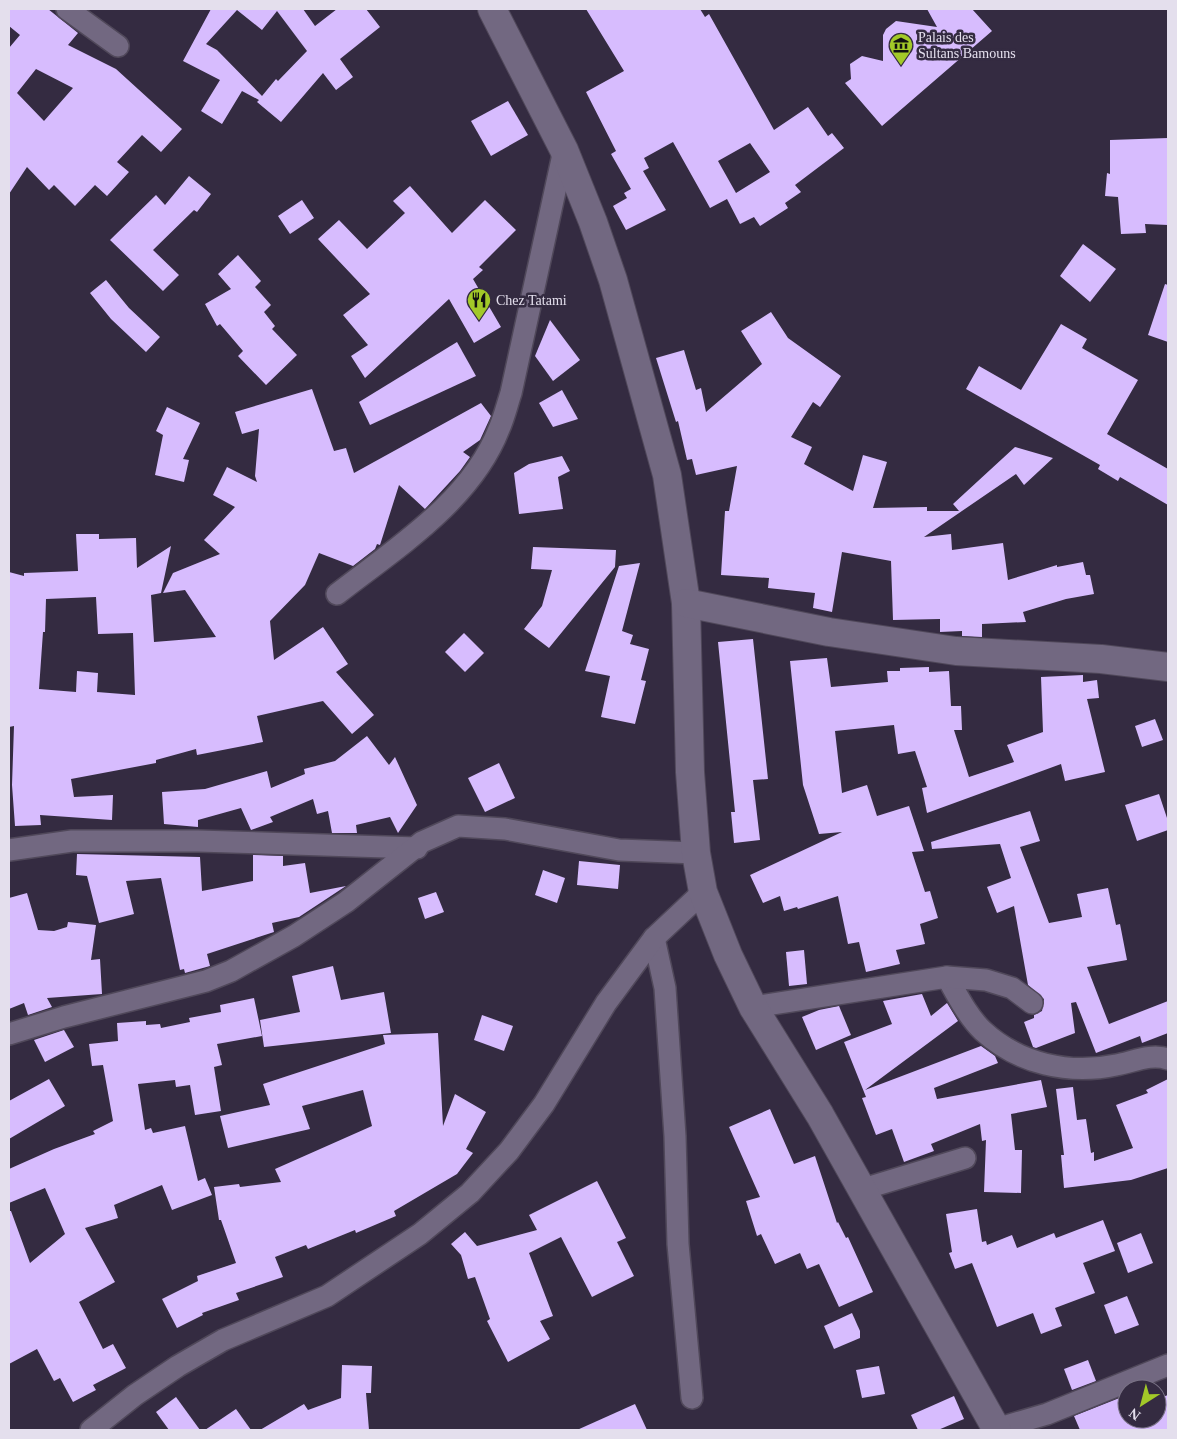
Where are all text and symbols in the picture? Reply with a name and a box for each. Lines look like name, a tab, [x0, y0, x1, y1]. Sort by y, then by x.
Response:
place label: Palais des Sultans Bamouns	[918, 30, 1016, 61]
museum icon: Palais des Sultans Bamouns	[888, 32, 914, 66]
restaurant icon: Chez Tatami	[466, 287, 492, 321]
place label: Chez Tatami	[496, 293, 567, 308]
north arrow	[1117, 1379, 1167, 1429]
text: N	[1126, 1405, 1143, 1423]

